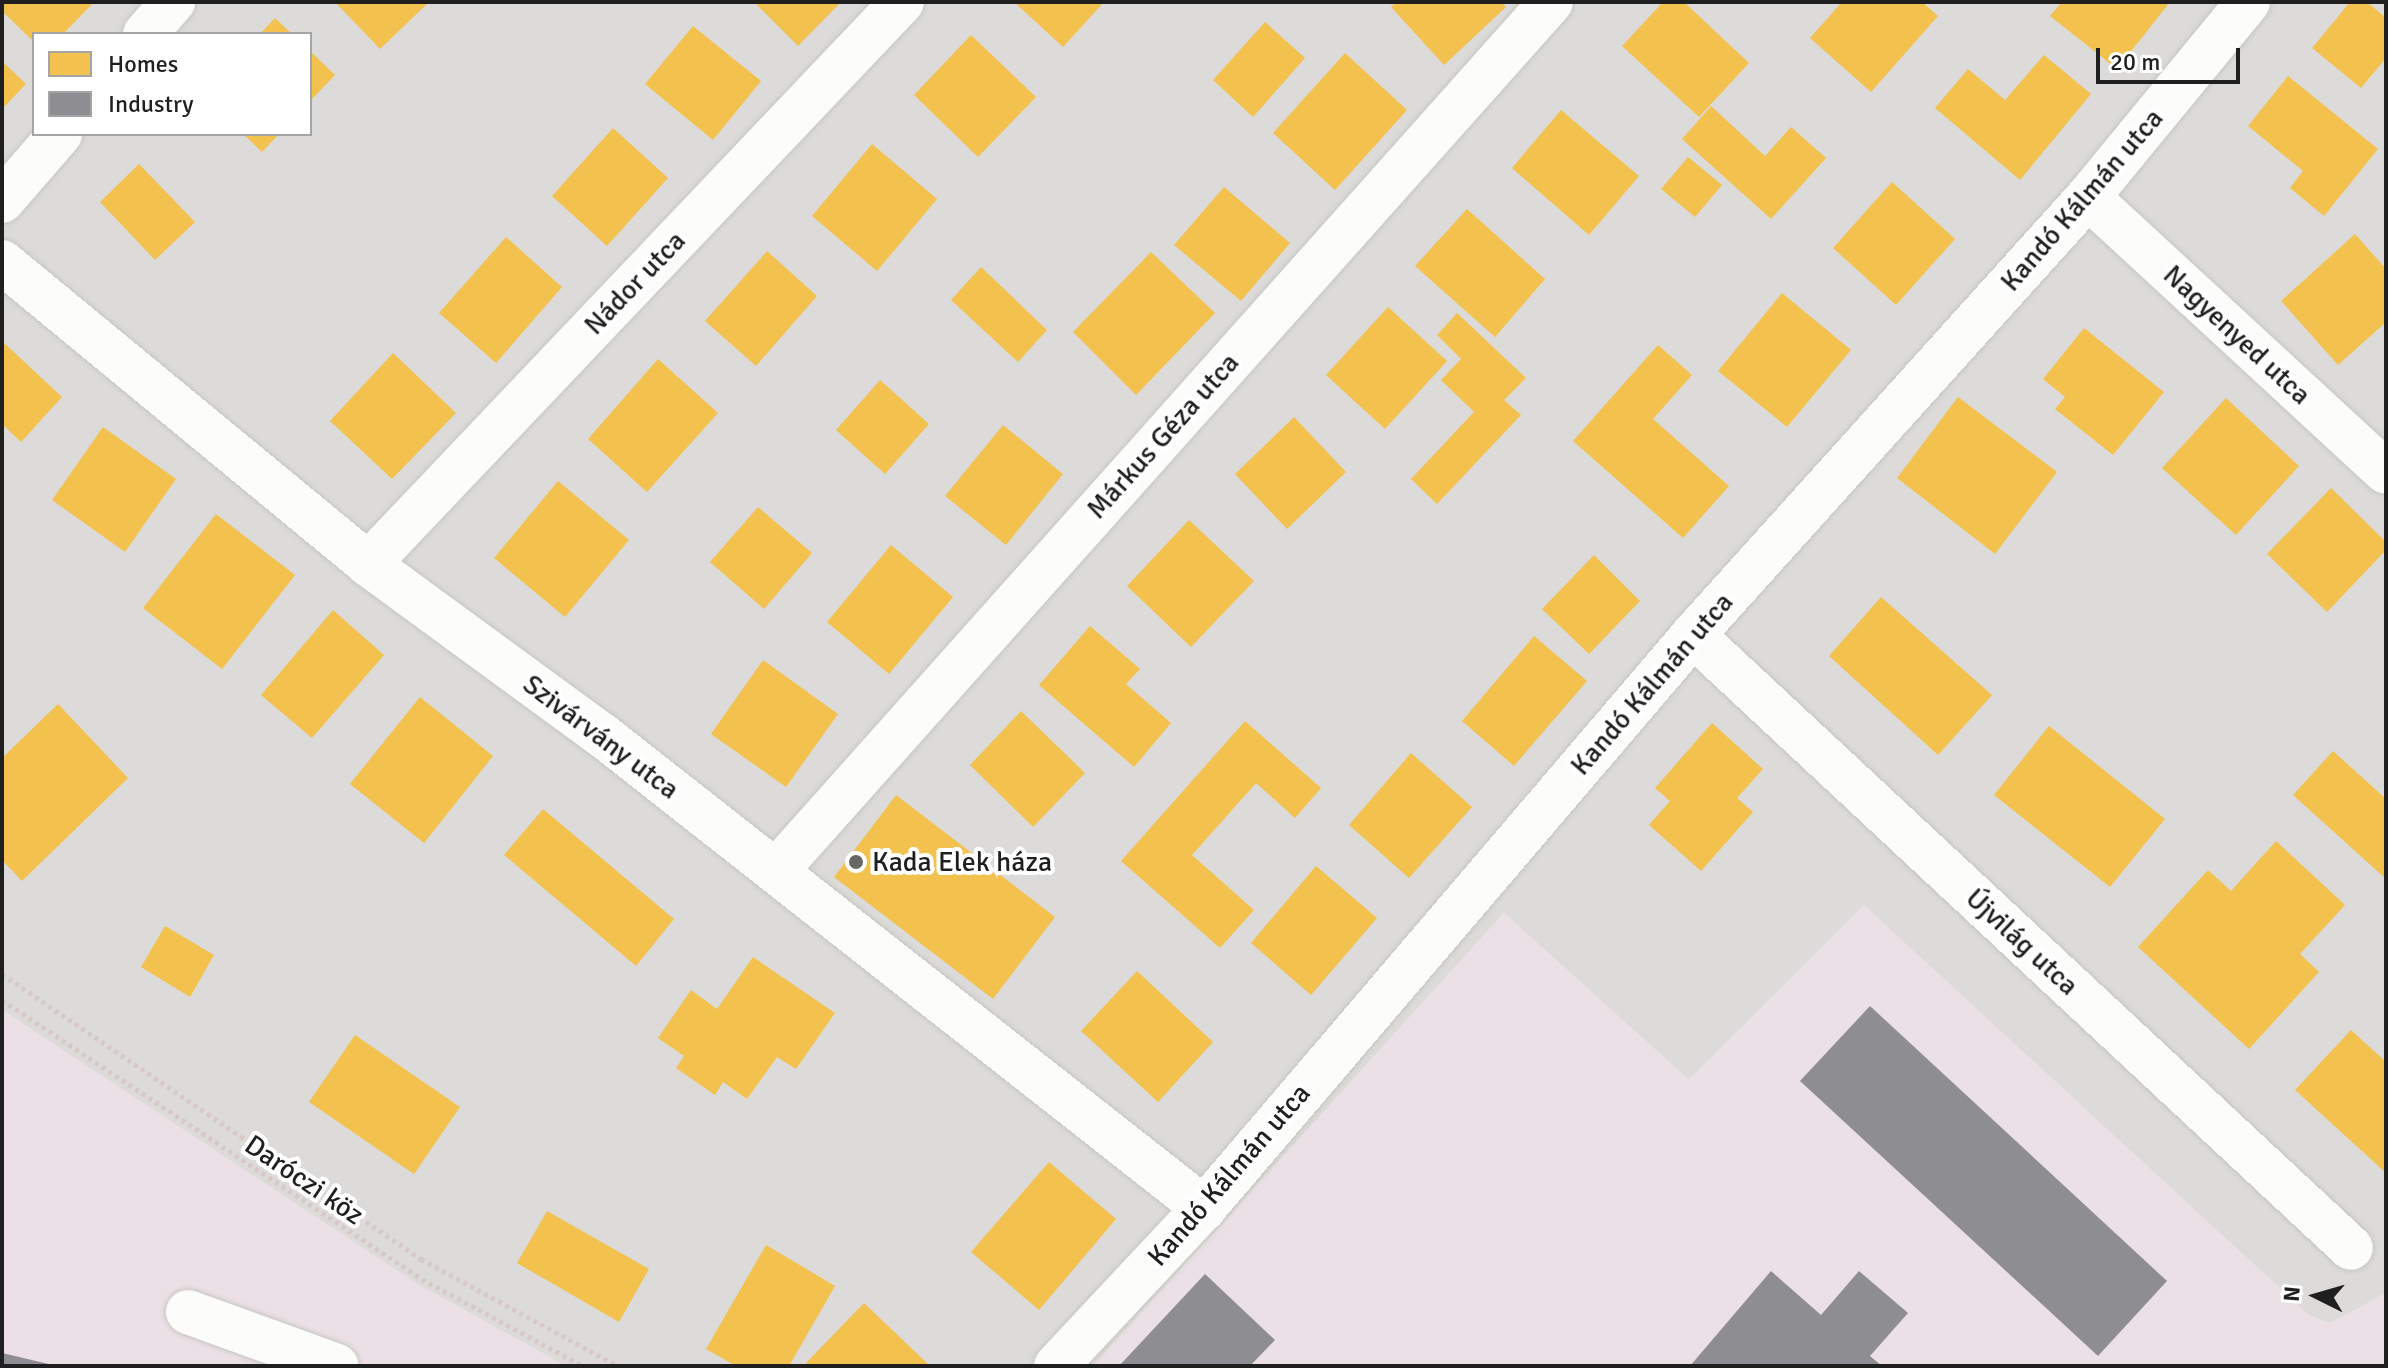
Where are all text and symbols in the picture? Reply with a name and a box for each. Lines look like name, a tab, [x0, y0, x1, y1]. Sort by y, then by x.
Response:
legend	[32, 32, 312, 136]
scale bar	[2100, 32, 2244, 82]
text: 20 m	[2110, 47, 2160, 77]
text: Homes	[108, 49, 178, 79]
text: Industry	[108, 89, 194, 119]
street label: Kandó Kálmán utca	[1994, 102, 2170, 298]
street label: Nádor utca	[577, 224, 693, 342]
street label: Nagyenyed utca	[2156, 258, 2318, 412]
street label: Márkus Géza utca	[1080, 346, 1246, 526]
street label: Kandó Kálmán utca	[1564, 586, 1740, 782]
street label: Szivárvány utca	[516, 667, 686, 807]
place label: Kada Elek háza	[872, 845, 1052, 879]
marker: Kada Elek háza	[847, 853, 865, 871]
street label: Újvilág utca	[1959, 881, 2085, 1003]
street label: Kandó Kálmán utca	[1141, 1077, 1317, 1273]
street label: Daróczi köz	[238, 1128, 370, 1232]
north arrow	[2276, 1256, 2356, 1336]
text: N	[2277, 1285, 2306, 1303]

